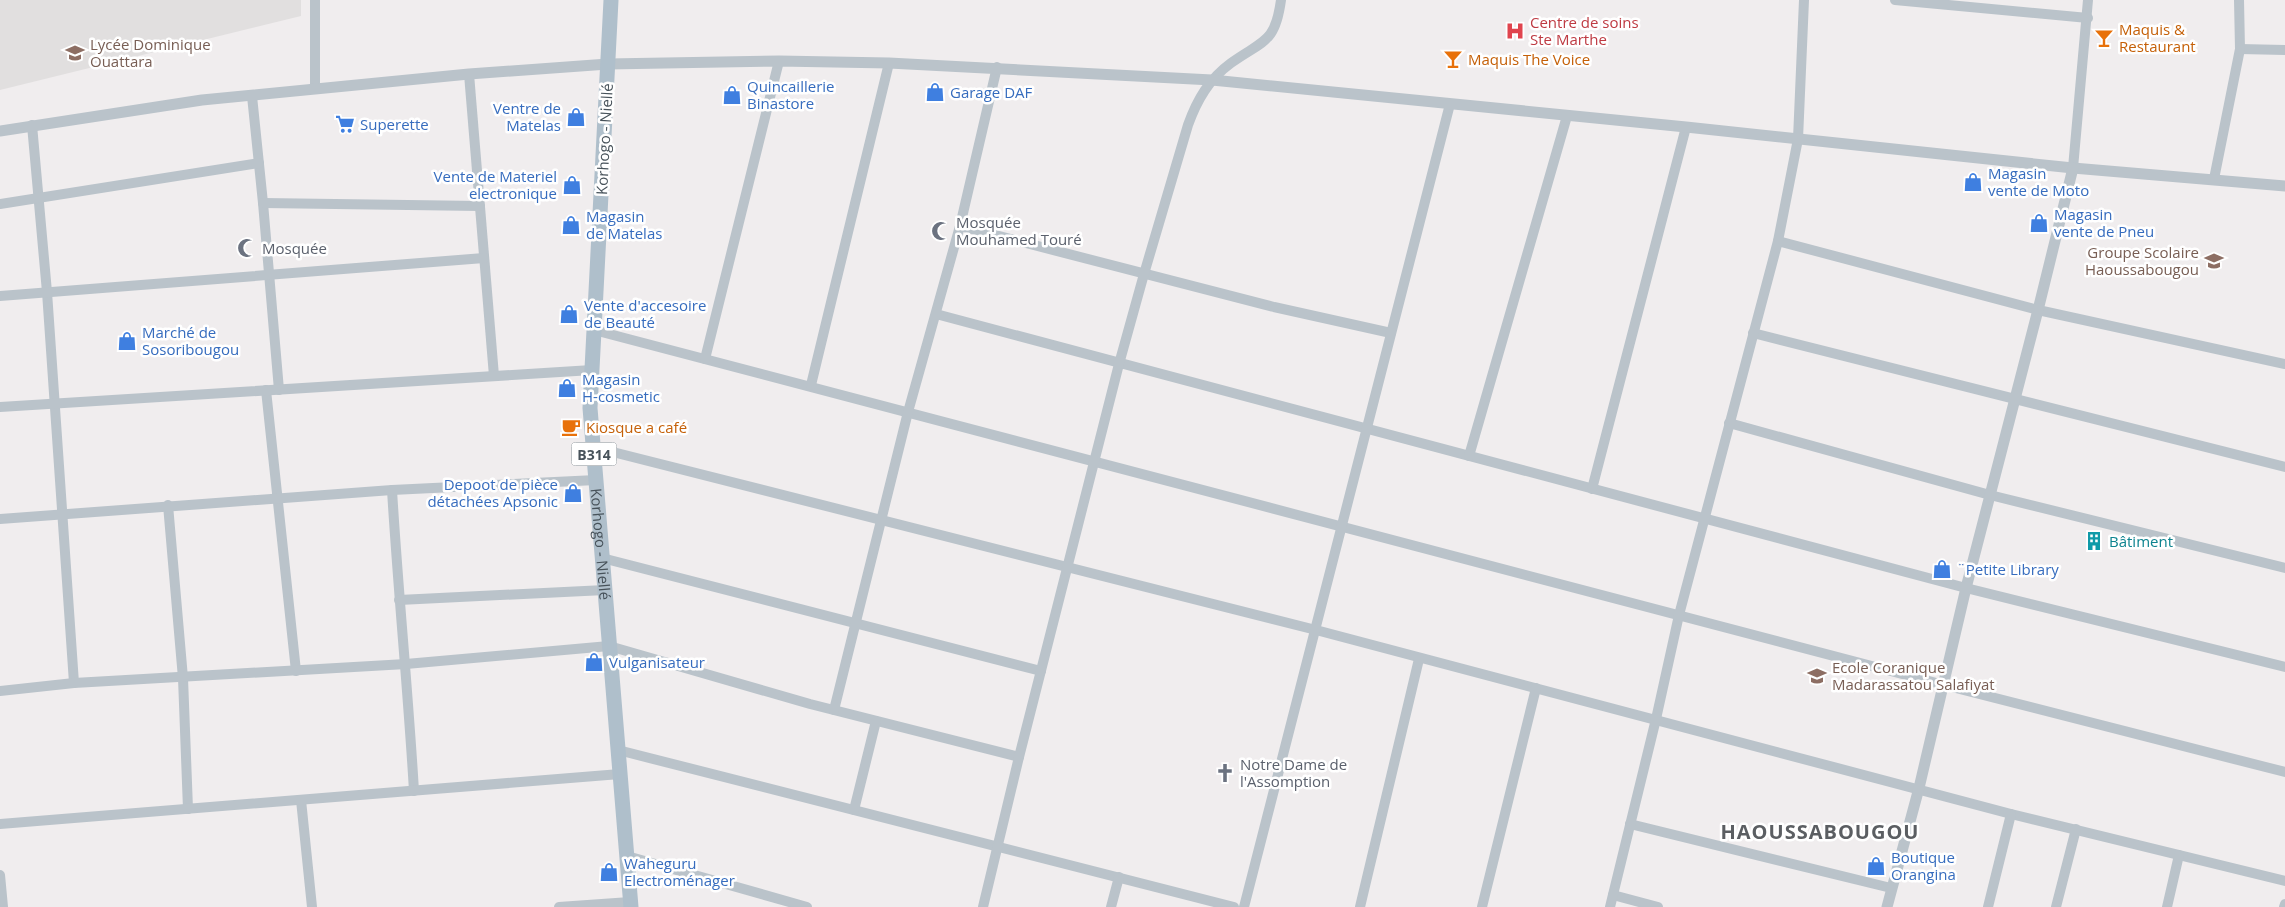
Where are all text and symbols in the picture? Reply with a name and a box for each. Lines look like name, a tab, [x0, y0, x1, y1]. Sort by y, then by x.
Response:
place label: Centre de soins Ste Marthe	[1530, 12, 1639, 49]
place label: Maquis & Restaurant	[2119, 19, 2196, 56]
hospital icon: Centre de soins Ste Marthe	[1504, 20, 1526, 42]
bar icon: Maquis & Restaurant	[2093, 27, 2115, 49]
place label: Lycée Dominique Ouattara	[90, 34, 211, 71]
school or university icon: Lycée Dominique Ouattara	[64, 42, 86, 64]
bar icon: Maquis The Voice	[1442, 48, 1464, 70]
place label: Maquis The Voice	[1468, 49, 1590, 69]
place label: Quincaillerie Binastore	[747, 76, 835, 113]
shop icon: Garage DAF	[924, 81, 946, 103]
place label: Garage DAF	[950, 82, 1033, 102]
street label: Korhogo - Niellé	[591, 83, 617, 195]
shop icon: Quincaillerie Binastore	[721, 84, 743, 106]
place label: Ventre de Matelas	[493, 98, 561, 135]
shop icon: Ventre de Matelas	[565, 106, 587, 128]
supermarket icon: Superette	[334, 113, 356, 135]
place label: Superette	[360, 114, 429, 134]
place label: Magasin vente de Moto	[1988, 163, 2089, 200]
place label: Vente de Materiel electronique	[434, 166, 557, 203]
shop icon: Magasin vente de Moto	[1962, 171, 1984, 193]
shop icon: Vente de Materiel electronique	[561, 174, 583, 196]
place label: Magasin vente de Pneu	[2054, 204, 2154, 241]
place label: Magasin de Matelas	[586, 206, 662, 243]
place label: Mosquée Mouhamed Touré	[956, 212, 1082, 249]
shop icon: Magasin vente de Pneu	[2028, 212, 2050, 234]
shop icon: Magasin de Matelas	[560, 214, 582, 236]
mosque icon: Mosquée Mouhamed Touré	[930, 220, 952, 242]
mosque icon: Mosquée	[236, 237, 258, 259]
place label: Mosquée	[262, 238, 327, 258]
place label: Groupe Scolaire Haoussabougou	[2085, 242, 2199, 279]
school or university icon: Groupe Scolaire Haoussabougou	[2203, 250, 2225, 272]
place label: Vente d'accesoire de Beauté	[584, 295, 706, 332]
shop icon: Vente d'accesoire de Beauté	[558, 303, 580, 325]
place label: Marché de Sosoribougou	[142, 322, 239, 359]
shop icon: Marché de Sosoribougou	[116, 330, 138, 352]
place label: Magasin H-cosmetic	[582, 369, 660, 406]
shop icon: Magasin H-cosmetic	[556, 377, 578, 399]
cafe icon: Kiosque a café	[560, 416, 582, 438]
place label: Kiosque a café	[586, 417, 687, 437]
road number: B314	[572, 442, 616, 466]
place label: Depoot de pièce détachées Apsonic	[427, 474, 558, 511]
shop icon: Depoot de pièce détachées Apsonic	[562, 482, 584, 504]
street label: Korhogo - Niellé	[587, 487, 616, 601]
building icon: Bâtiment	[2083, 530, 2105, 552]
place label: Bâtiment	[2109, 531, 2173, 551]
shop icon: ¨Petite Library	[1931, 558, 1953, 580]
place label: ¨Petite Library	[1957, 559, 2059, 579]
shop icon: Vulganisateur	[583, 651, 605, 673]
place label: Vulganisateur	[609, 652, 705, 672]
place label: Ecole Coranique Madarassatou Salafiyat	[1832, 657, 1995, 694]
school or university icon: Ecole Coranique Madarassatou Salafiyat	[1806, 665, 1828, 687]
place label: Notre Dame de l'Assomption	[1240, 754, 1347, 791]
church icon: Notre Dame de l'Assomption	[1214, 762, 1236, 784]
district label: HAOUSSABOUGOU	[1721, 818, 1919, 845]
place label: Boutique Orangina	[1891, 847, 1956, 884]
place label: Waheguru Electroménager	[624, 853, 735, 890]
shop icon: Boutique Orangina	[1865, 855, 1887, 877]
shop icon: Waheguru Electroménager	[598, 861, 620, 883]

